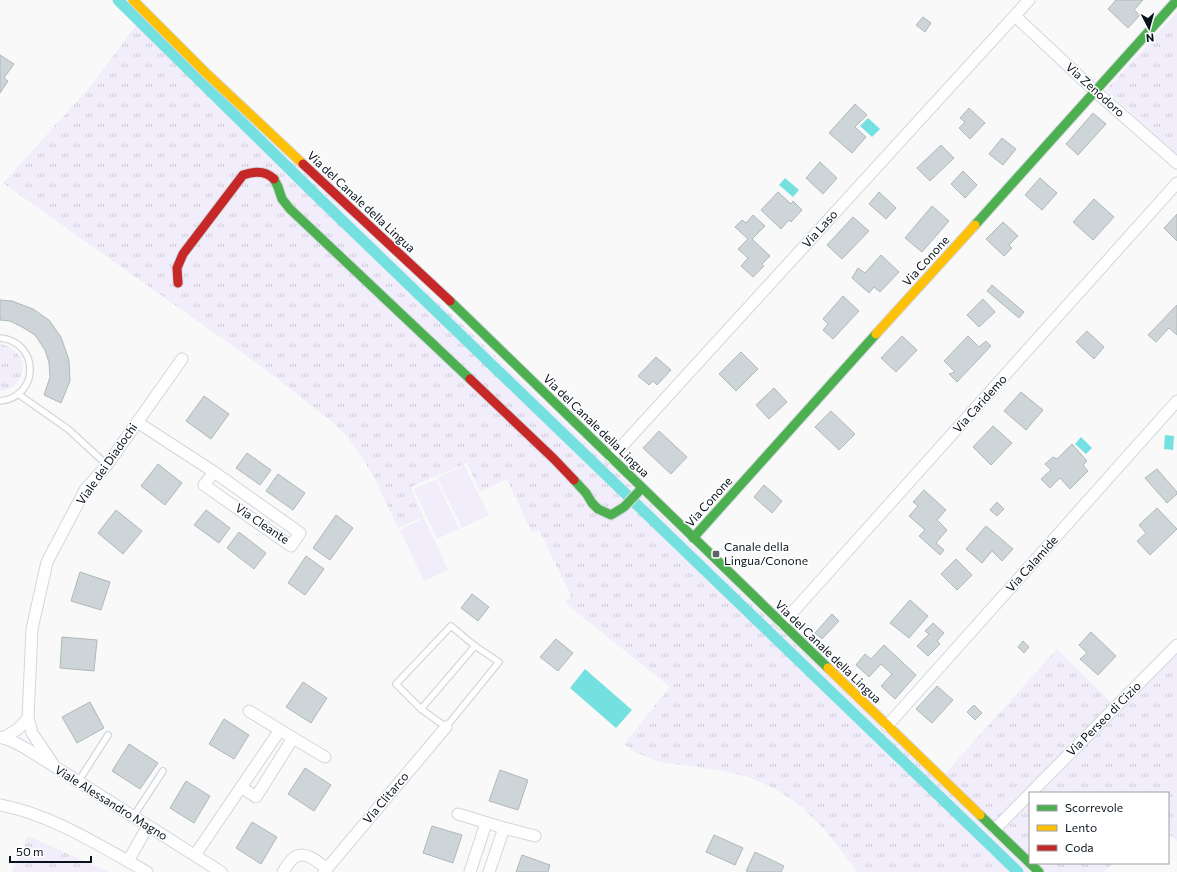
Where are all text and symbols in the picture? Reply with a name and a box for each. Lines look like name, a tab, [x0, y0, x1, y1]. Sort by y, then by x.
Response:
north arrow	[1129, 8, 1169, 48]
text: N	[1145, 32, 1155, 45]
street label: Via Zenodoro	[1063, 59, 1128, 119]
street label: Via del Canale della Lingua	[305, 148, 418, 255]
street label: Via Laso	[799, 207, 840, 250]
street label: Via Conone	[899, 232, 951, 288]
street label: Via del Canale della Lingua	[541, 371, 653, 480]
street label: Via Caridemo	[950, 371, 1009, 435]
street label: Viale dei Diadochi	[73, 420, 139, 507]
street label: Via Conone	[682, 473, 734, 529]
street label: Via Cleante	[233, 500, 292, 546]
street label: Via Calamide	[1002, 532, 1060, 594]
place label: Canale della Lingua/Conone	[724, 539, 808, 567]
marker: Canale della Lingua/Conone	[711, 549, 721, 559]
street label: Via del Canale della Lingua	[773, 597, 885, 706]
street label: Via Perseo di Cizio	[1063, 678, 1143, 758]
street label: Viale Alessandro Magno	[53, 762, 170, 843]
street label: Via Clitarco	[360, 769, 411, 826]
legend	[1029, 792, 1169, 864]
text: Scorrevole	[1065, 800, 1123, 814]
text: Lento	[1065, 820, 1097, 834]
scale bar	[10, 838, 91, 864]
text: Coda	[1065, 840, 1094, 854]
text: 50 m	[16, 844, 44, 858]

